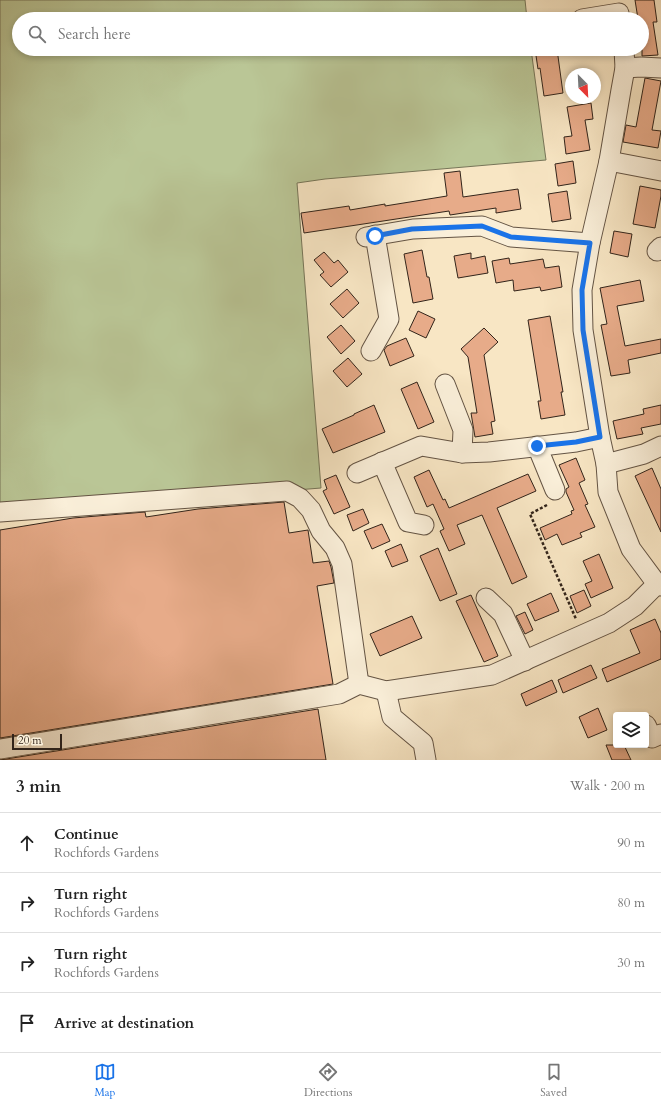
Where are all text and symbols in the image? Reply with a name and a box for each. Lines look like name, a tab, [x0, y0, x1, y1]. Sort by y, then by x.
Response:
search box	[12, 12, 649, 56]
icon: search	[26, 23, 48, 45]
text: Search here	[58, 24, 131, 44]
north arrow	[565, 68, 601, 104]
route start	[366, 227, 384, 245]
route end	[528, 437, 546, 455]
map controls	[613, 712, 649, 748]
button: layers	[613, 712, 649, 748]
scale bar	[12, 732, 62, 751]
text: 20 m	[18, 733, 42, 748]
text: 3 min	[16, 775, 61, 798]
text: Walk · 200 m	[570, 777, 645, 795]
text: Continue	[54, 824, 119, 844]
icon: ahead	[16, 832, 38, 854]
text: 90 m	[617, 834, 645, 852]
text: Rochfords Gardens	[54, 844, 159, 862]
text: Turn right	[54, 884, 127, 904]
icon: right	[16, 892, 38, 914]
text: 80 m	[617, 894, 645, 912]
text: Rochfords Gardens	[54, 904, 159, 922]
text: Turn right	[54, 944, 127, 964]
icon: right	[16, 952, 38, 974]
text: 30 m	[617, 954, 645, 972]
text: Rochfords Gardens	[54, 964, 159, 982]
icon: arrive	[16, 1012, 38, 1034]
text: Arrive at destination	[54, 1013, 194, 1033]
tab: Map	[94, 1061, 116, 1100]
tab: Directions	[304, 1061, 352, 1100]
tab: Saved	[540, 1061, 567, 1100]

